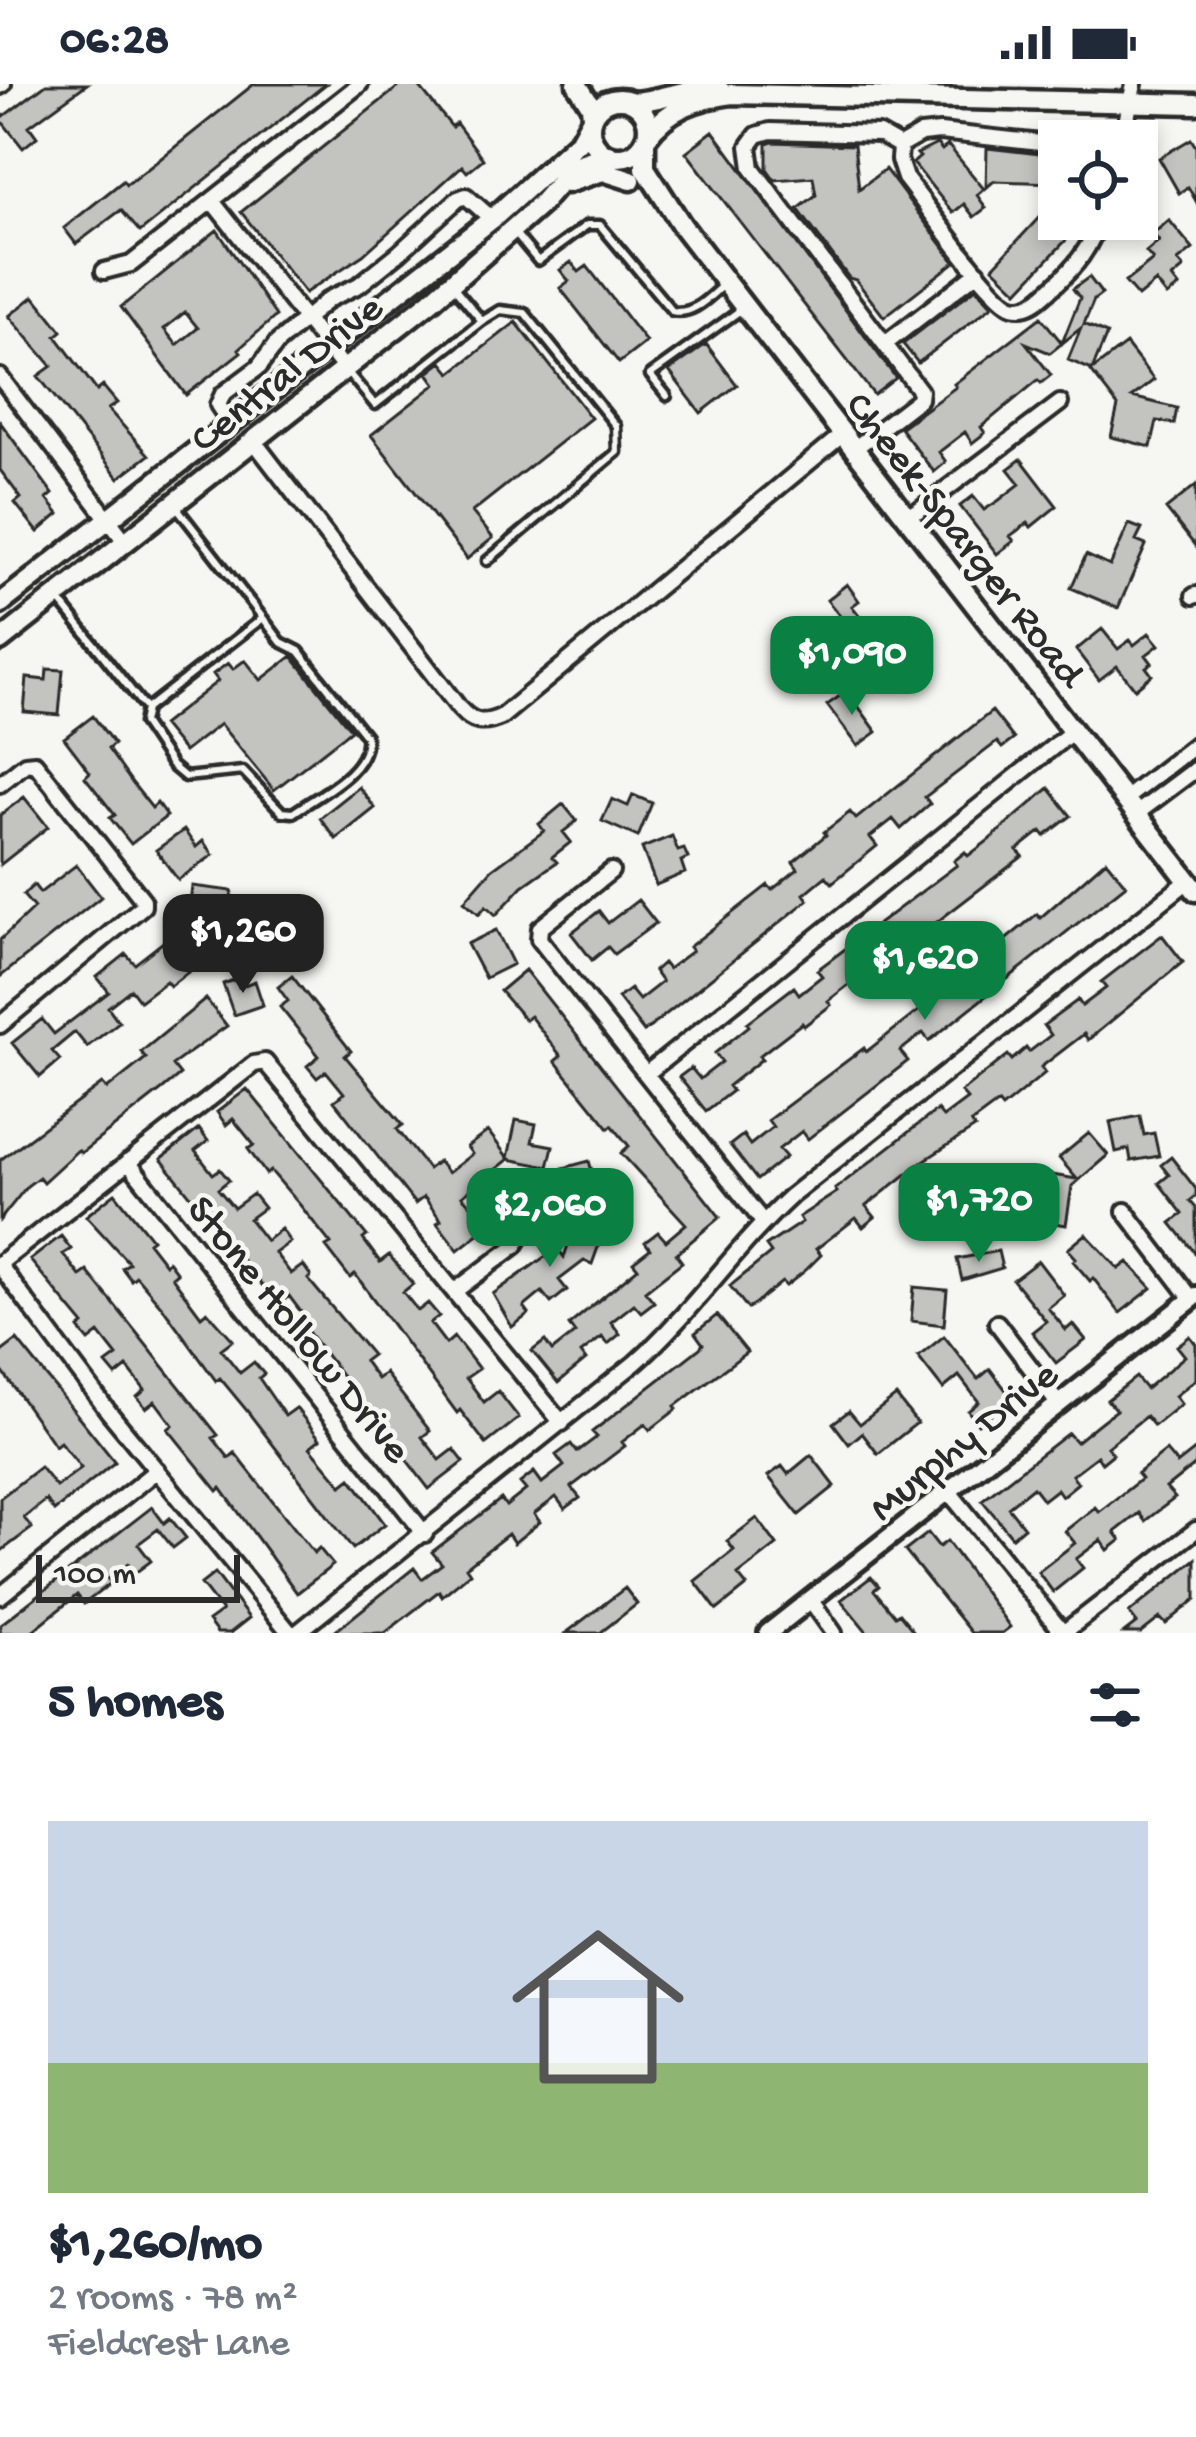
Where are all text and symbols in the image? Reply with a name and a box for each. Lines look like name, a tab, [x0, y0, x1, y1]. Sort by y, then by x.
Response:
text: 06:28	[60, 16, 169, 69]
map controls	[1038, 120, 1158, 240]
button: locate	[1038, 120, 1158, 240]
street label: Central Drive	[183, 285, 396, 466]
street label: Cheek-Sparger Road	[832, 384, 1095, 702]
pin: $1,090	[754, 616, 950, 718]
text: $1,090	[797, 632, 907, 678]
pin: $1,260	[145, 894, 341, 996]
text: $1,260	[190, 910, 296, 956]
pin: $1,620	[827, 921, 1023, 1023]
text: $1,620	[872, 937, 978, 983]
pin: $1,720	[881, 1163, 1077, 1265]
pin: $2,060	[452, 1168, 648, 1270]
text: $1,720	[925, 1179, 1033, 1225]
text: $2,060	[494, 1184, 606, 1230]
street label: Stone Hollow Drive	[173, 1188, 420, 1476]
street label: Murphy Drive	[861, 1352, 1071, 1535]
scale bar	[36, 1549, 240, 1602]
text: 100 m	[54, 1557, 136, 1595]
icon: filters	[1082, 1672, 1148, 1738]
text: 5 homes	[48, 1675, 222, 1735]
icon: home	[490, 1899, 706, 2115]
text: $1,260/mo	[48, 2217, 262, 2277]
text: 2 rooms · 78 m²	[48, 2277, 297, 2323]
text: Fieldcrest Lane	[48, 2323, 289, 2369]

